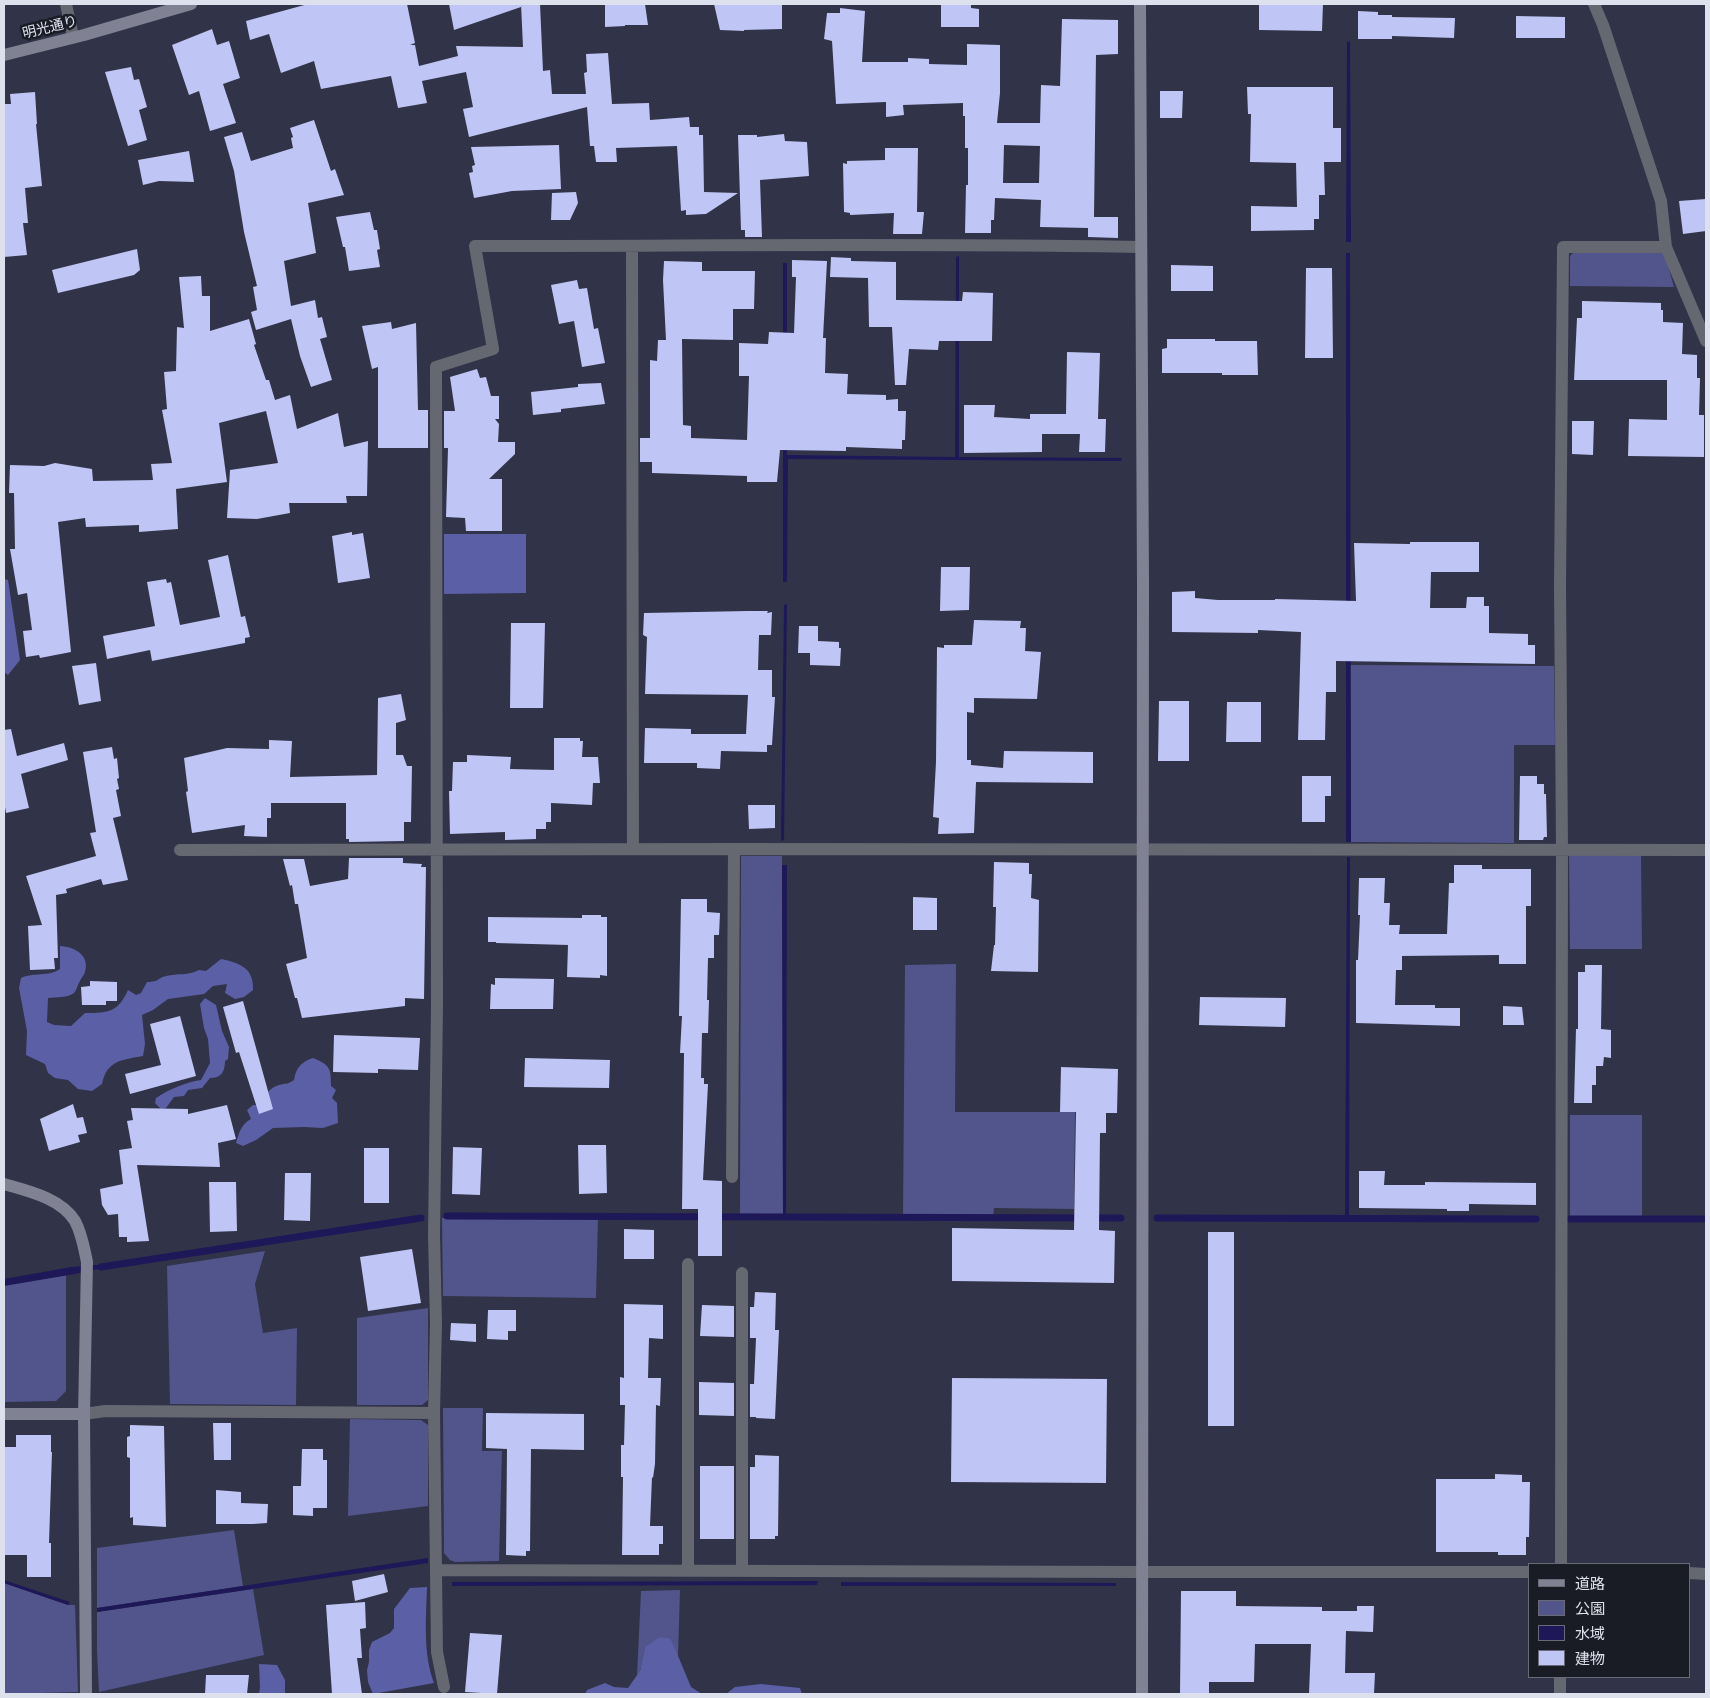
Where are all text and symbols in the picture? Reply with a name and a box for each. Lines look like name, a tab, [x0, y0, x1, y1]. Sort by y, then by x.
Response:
street label: 明光通り	[21, 13, 79, 43]
legend	[1528, 1563, 1690, 1678]
text: 道路	[1575, 1575, 1605, 1593]
text: 公園	[1575, 1600, 1605, 1618]
text: 水域	[1575, 1625, 1605, 1643]
text: 建物	[1575, 1650, 1605, 1668]

